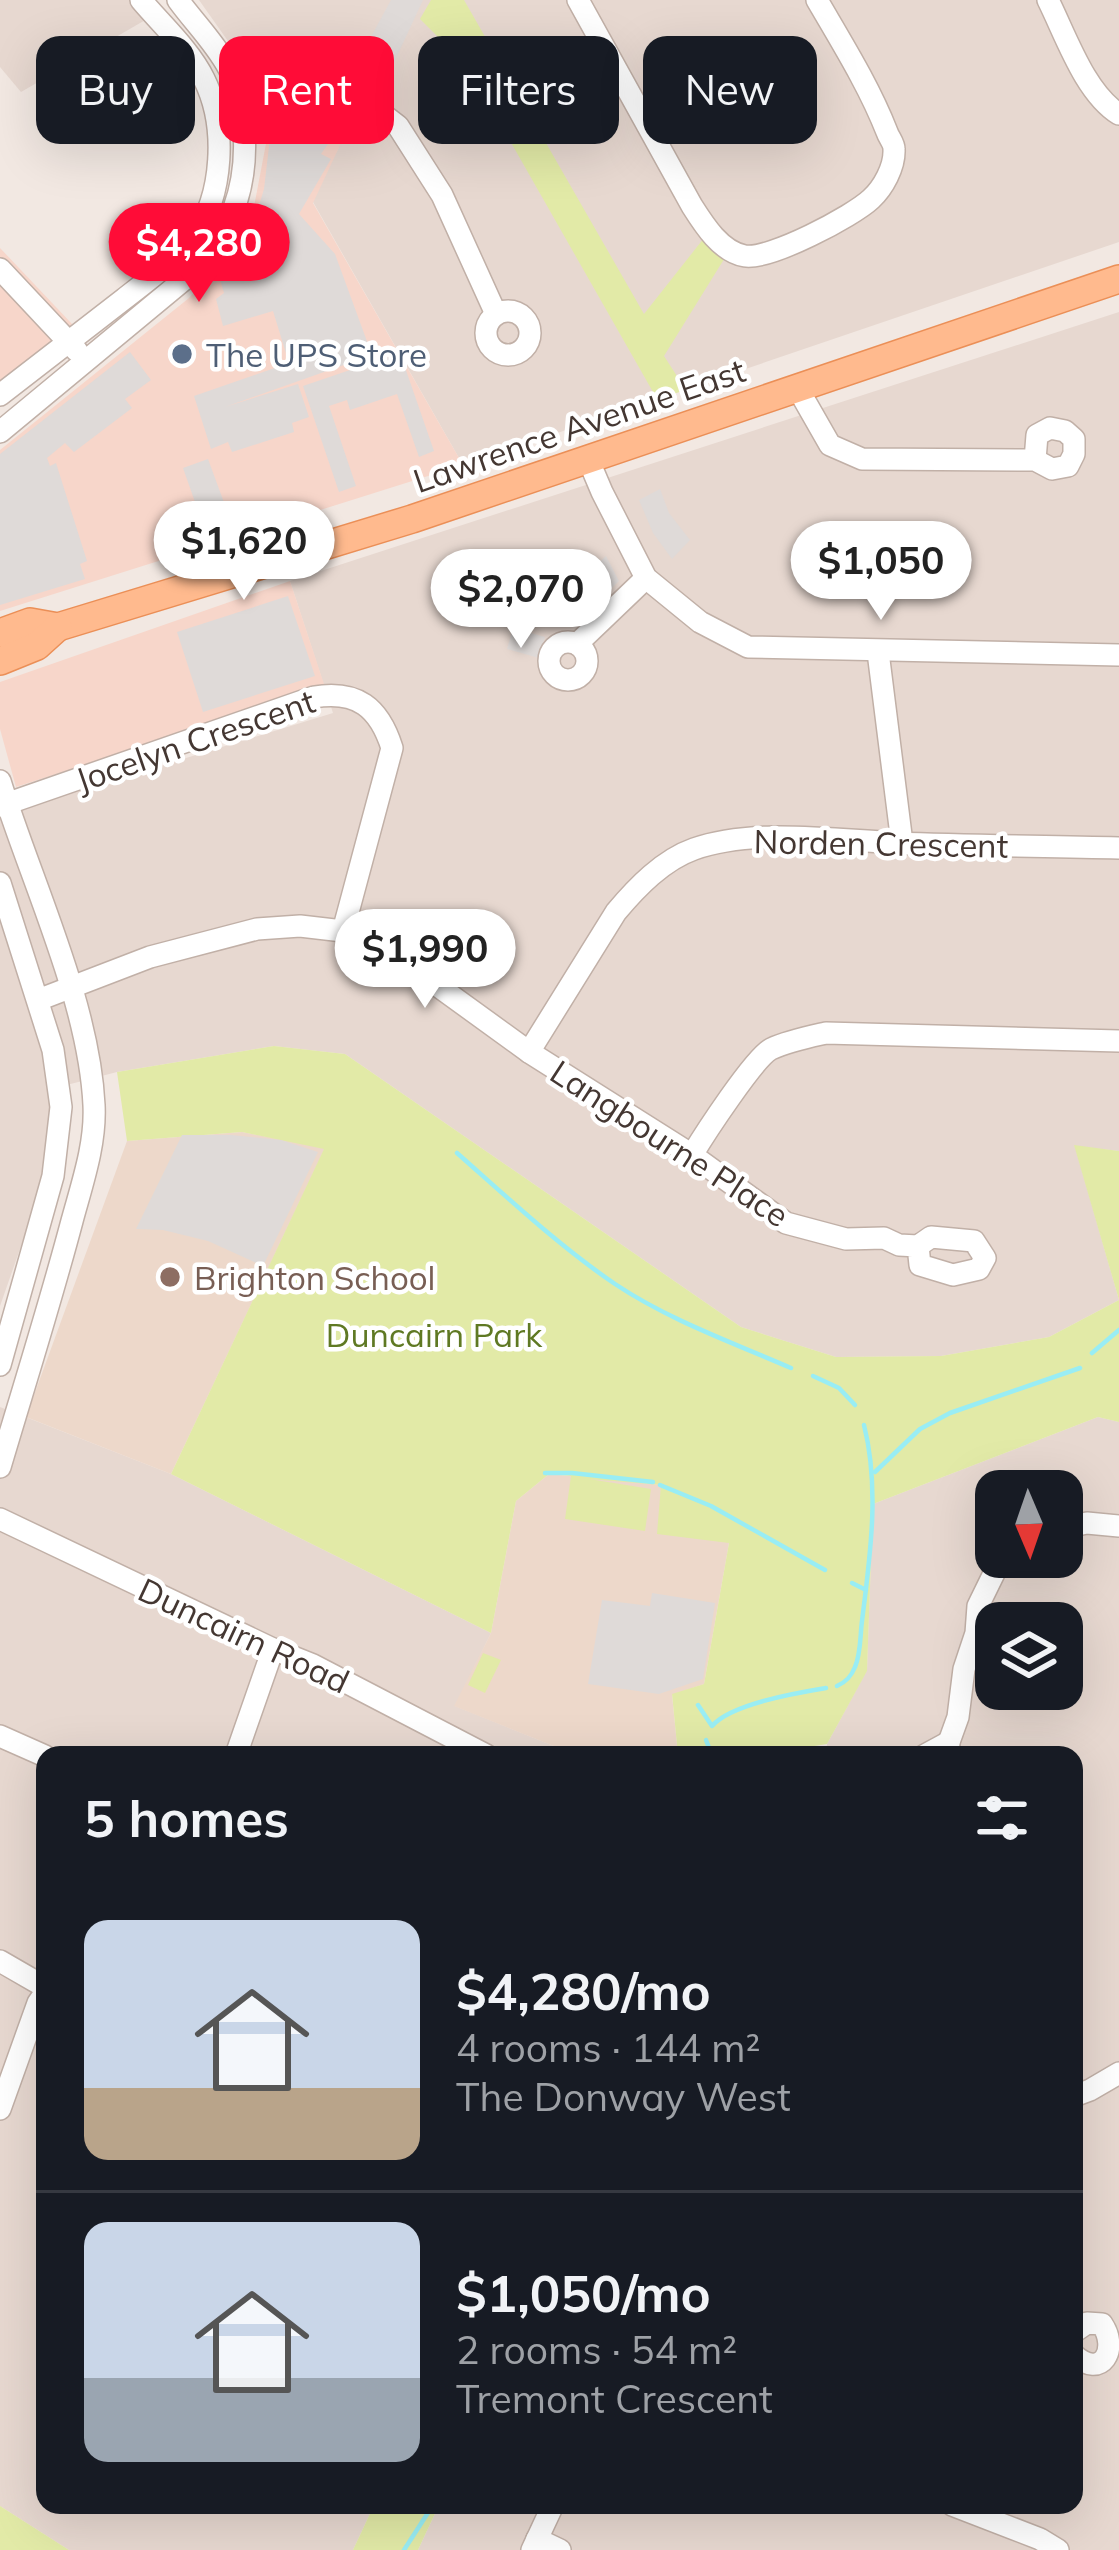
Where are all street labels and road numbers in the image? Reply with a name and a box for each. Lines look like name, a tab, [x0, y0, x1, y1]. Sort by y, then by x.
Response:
street label: Lawrence Avenue East	[408, 349, 750, 501]
street label: Jocelyn Crescent	[70, 680, 320, 800]
street label: Norden Crescent	[753, 820, 1009, 866]
street label: Langbourne Place	[543, 1051, 797, 1235]
street label: Duncairn Road	[132, 1568, 356, 1702]

